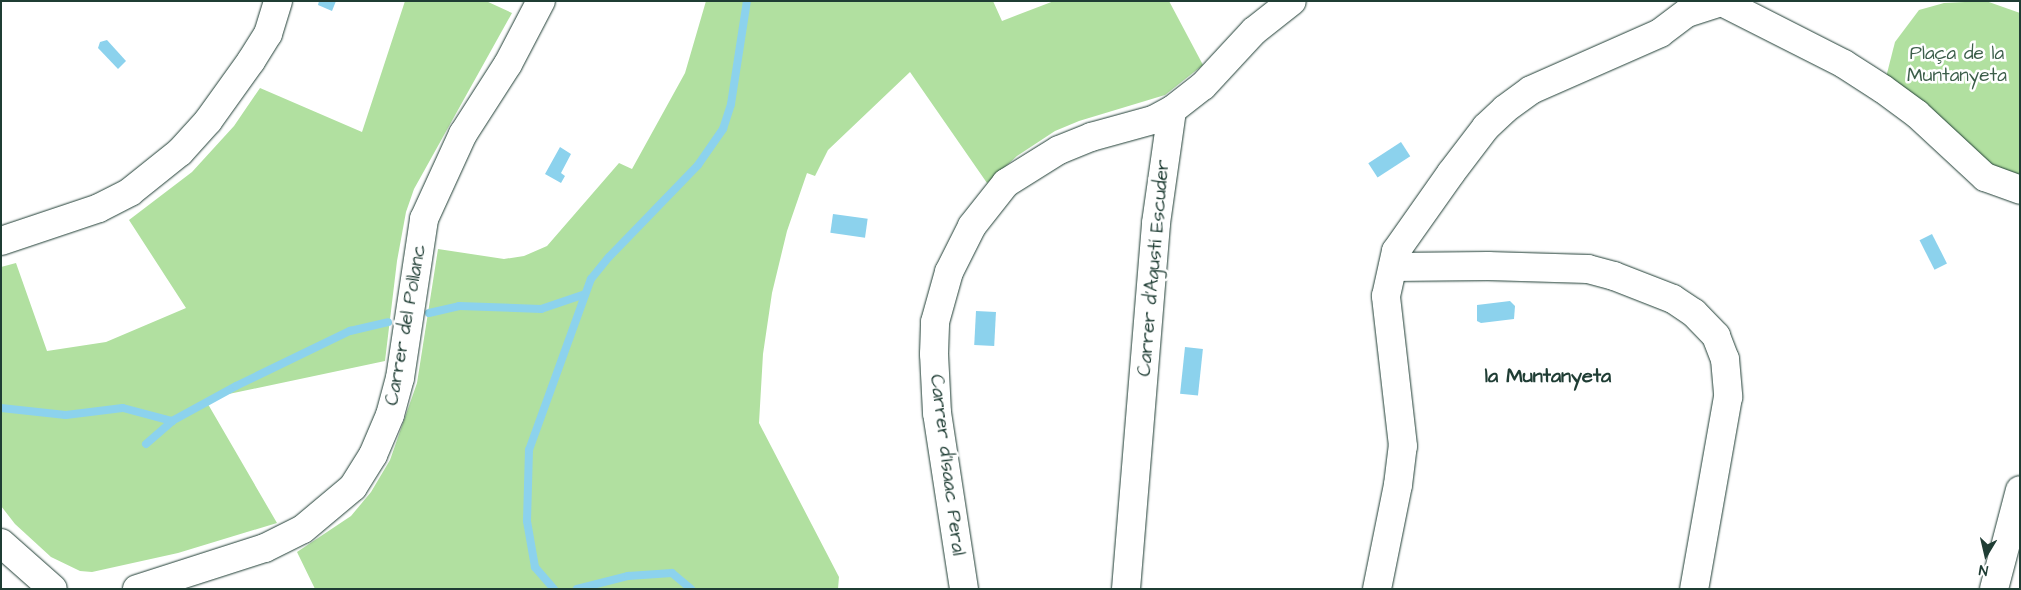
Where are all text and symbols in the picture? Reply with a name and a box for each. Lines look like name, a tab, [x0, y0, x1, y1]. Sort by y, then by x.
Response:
park label: Plaça de la Muntanyeta	[1907, 43, 2007, 87]
street label: Carrer d'Agustí Escuder	[1133, 159, 1175, 377]
street label: Carrer del Pollanc	[381, 243, 431, 407]
district label: la Muntanyeta	[1485, 364, 1611, 388]
street label: Carrer d'Isaac Peral	[925, 373, 969, 557]
north arrow	[1961, 530, 2011, 580]
text: N	[1978, 559, 1990, 580]

